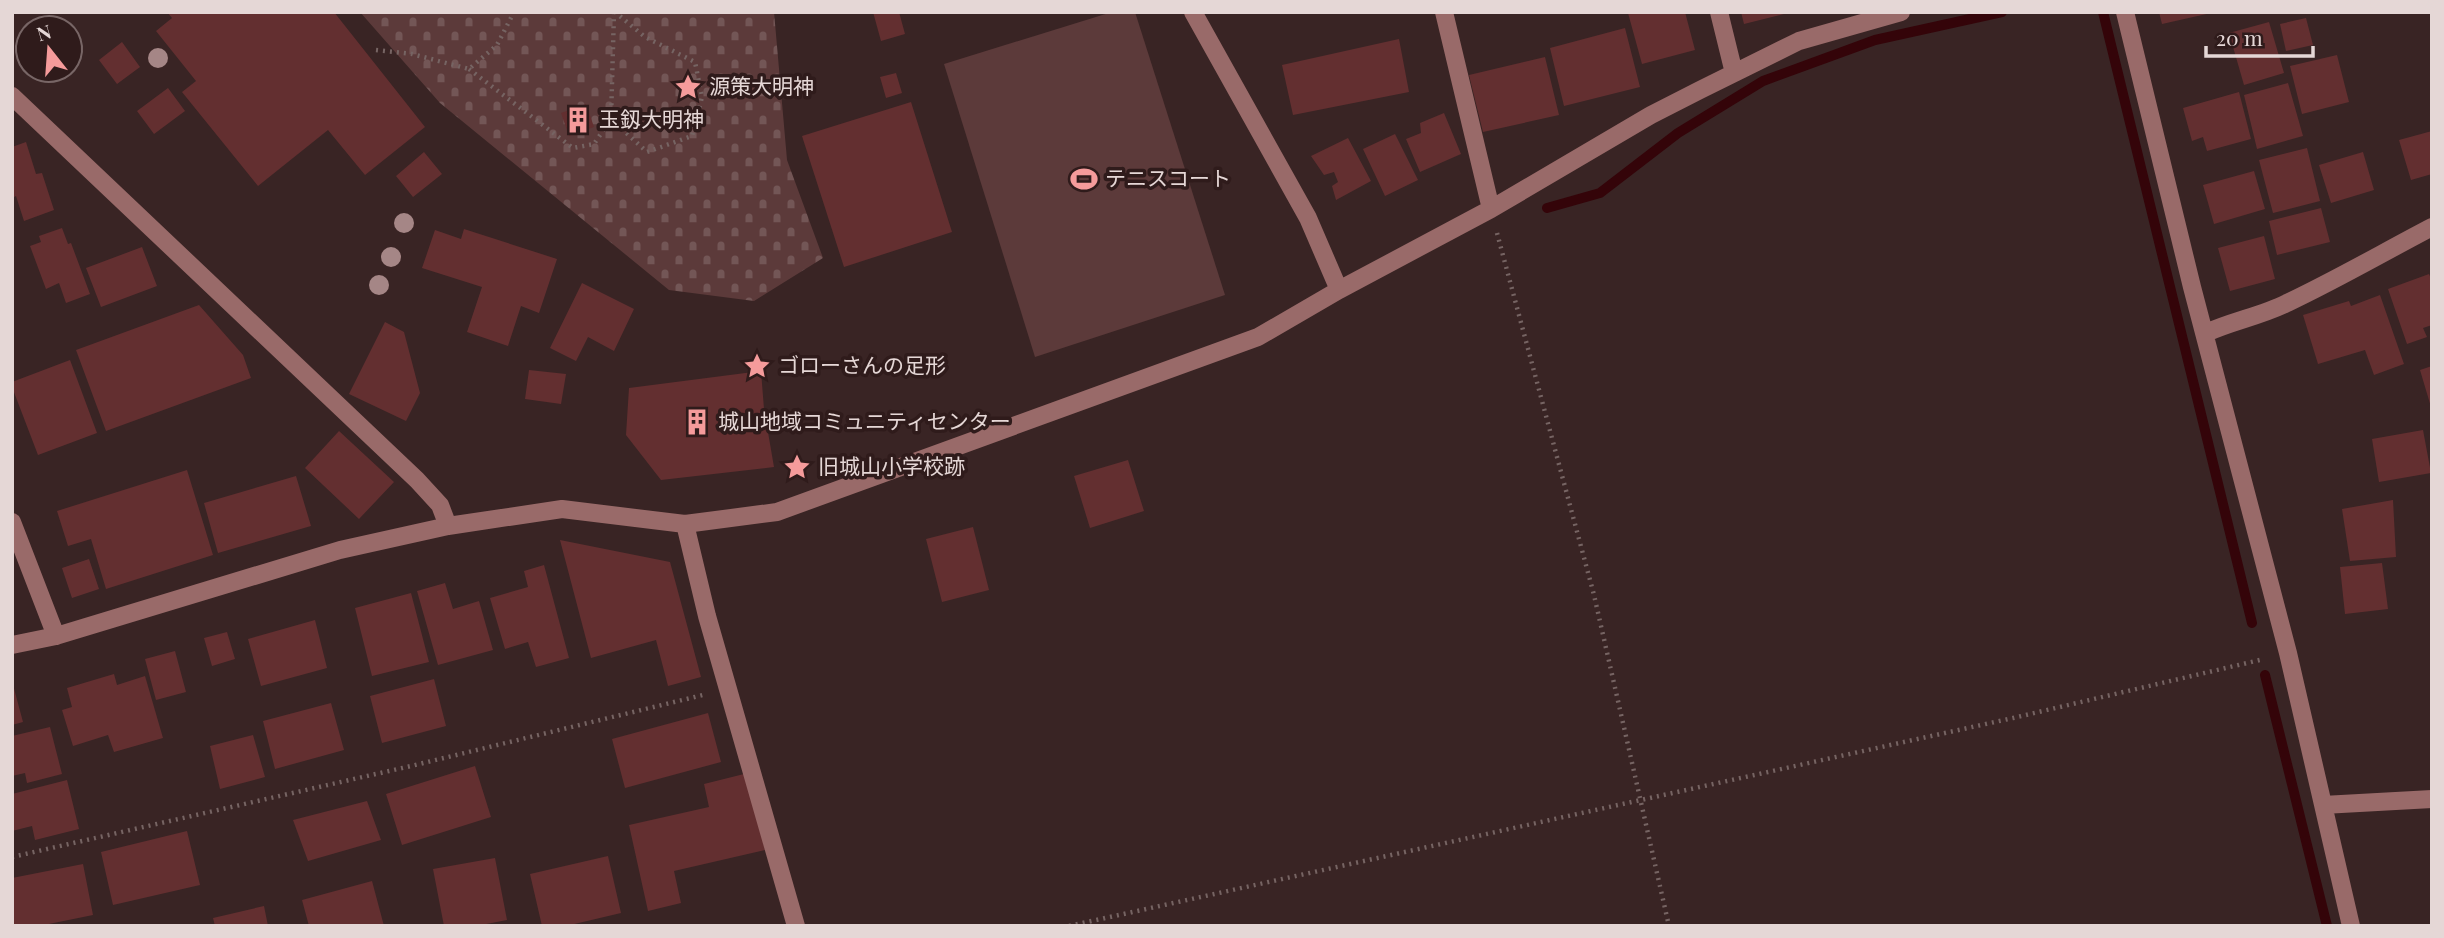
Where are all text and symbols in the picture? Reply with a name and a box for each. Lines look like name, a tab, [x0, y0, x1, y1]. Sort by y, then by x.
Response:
north arrow	[14, 14, 84, 84]
scale bar	[2206, 14, 2313, 58]
text: N	[33, 17, 54, 46]
text: 20 m	[2216, 23, 2263, 51]
place label: 源策大明神	[709, 71, 814, 99]
place icon: 源策大明神	[673, 72, 703, 102]
place label: 玉釼大明神	[599, 104, 704, 132]
building icon: 玉釼大明神	[563, 105, 593, 135]
place label: テニスコート	[1105, 163, 1231, 191]
sports icon: テニスコート	[1069, 164, 1099, 194]
place label: ゴローさんの足形	[778, 350, 946, 378]
place icon: ゴローさんの足形	[742, 351, 772, 381]
place label: 城山地域コミュニティセンター	[718, 406, 1011, 434]
building icon: 城山地域コミュニティセンター	[682, 407, 712, 437]
place label: 旧城山小学校跡	[818, 451, 965, 479]
place icon: 旧城山小学校跡	[782, 452, 812, 482]

